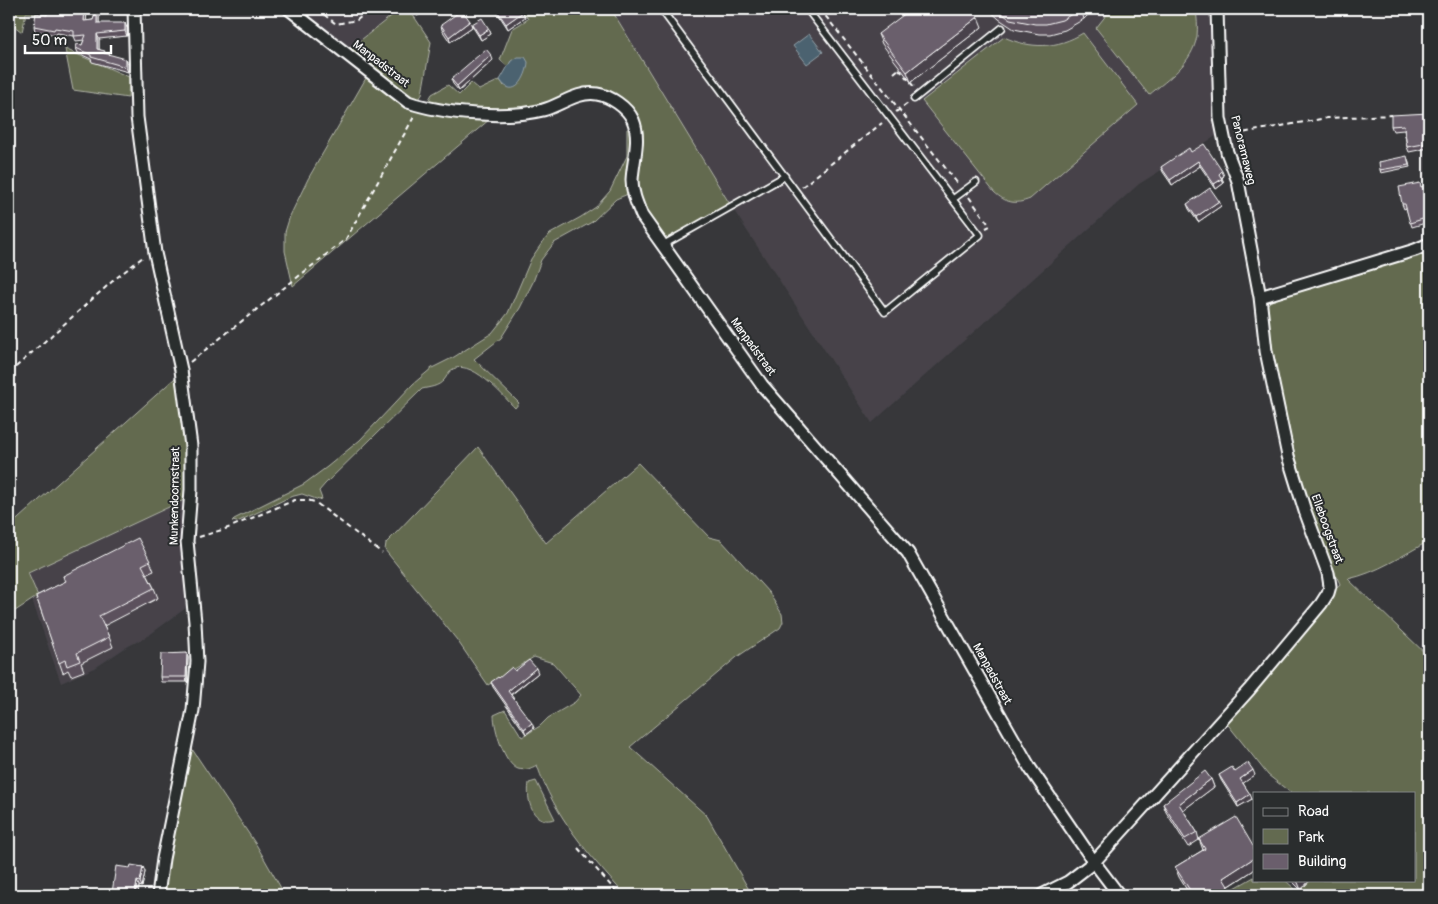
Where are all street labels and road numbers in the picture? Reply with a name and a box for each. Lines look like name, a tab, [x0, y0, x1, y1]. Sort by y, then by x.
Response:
street label: Manpadstraat	[350, 37, 412, 91]
street label: Panoramaweg	[1227, 114, 1259, 186]
street label: Manpadstraat	[727, 315, 779, 379]
street label: Munkendoornstraat	[167, 447, 183, 545]
street label: Elleboogstraat	[1308, 492, 1347, 566]
street label: Manpadstraat	[969, 641, 1015, 707]

